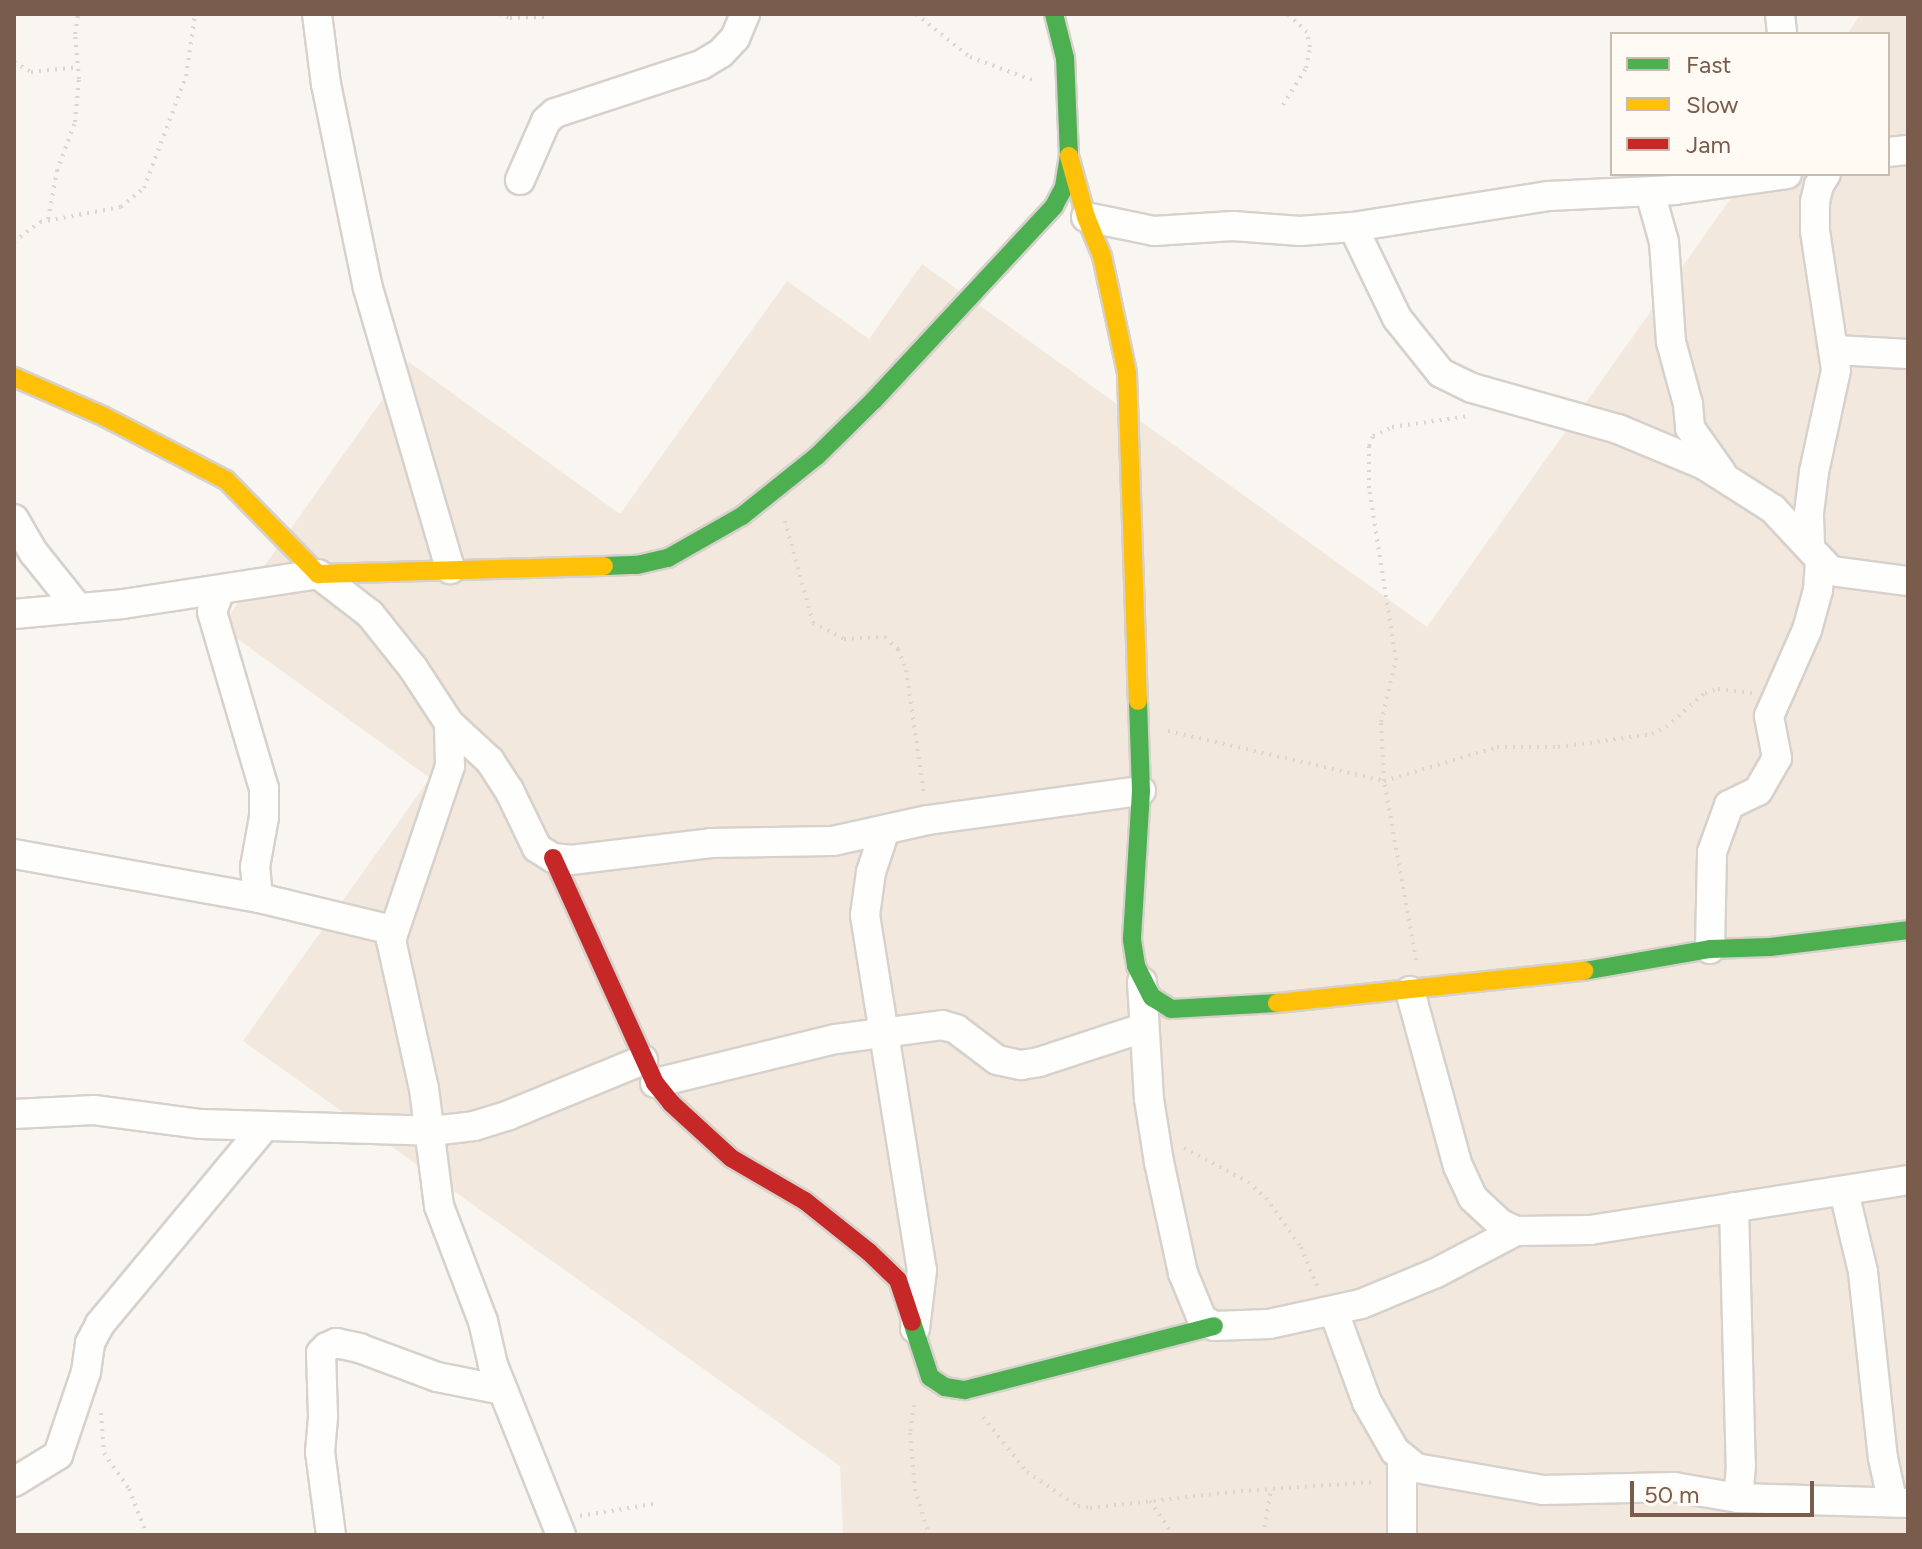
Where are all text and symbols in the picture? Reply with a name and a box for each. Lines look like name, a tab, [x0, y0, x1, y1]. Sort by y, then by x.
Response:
legend	[1610, 32, 1890, 176]
text: Fast	[1686, 50, 1731, 79]
text: Slow	[1686, 90, 1738, 119]
text: Jam	[1686, 130, 1731, 159]
scale bar	[1634, 1465, 1818, 1515]
text: 50 m	[1644, 1480, 1700, 1509]

